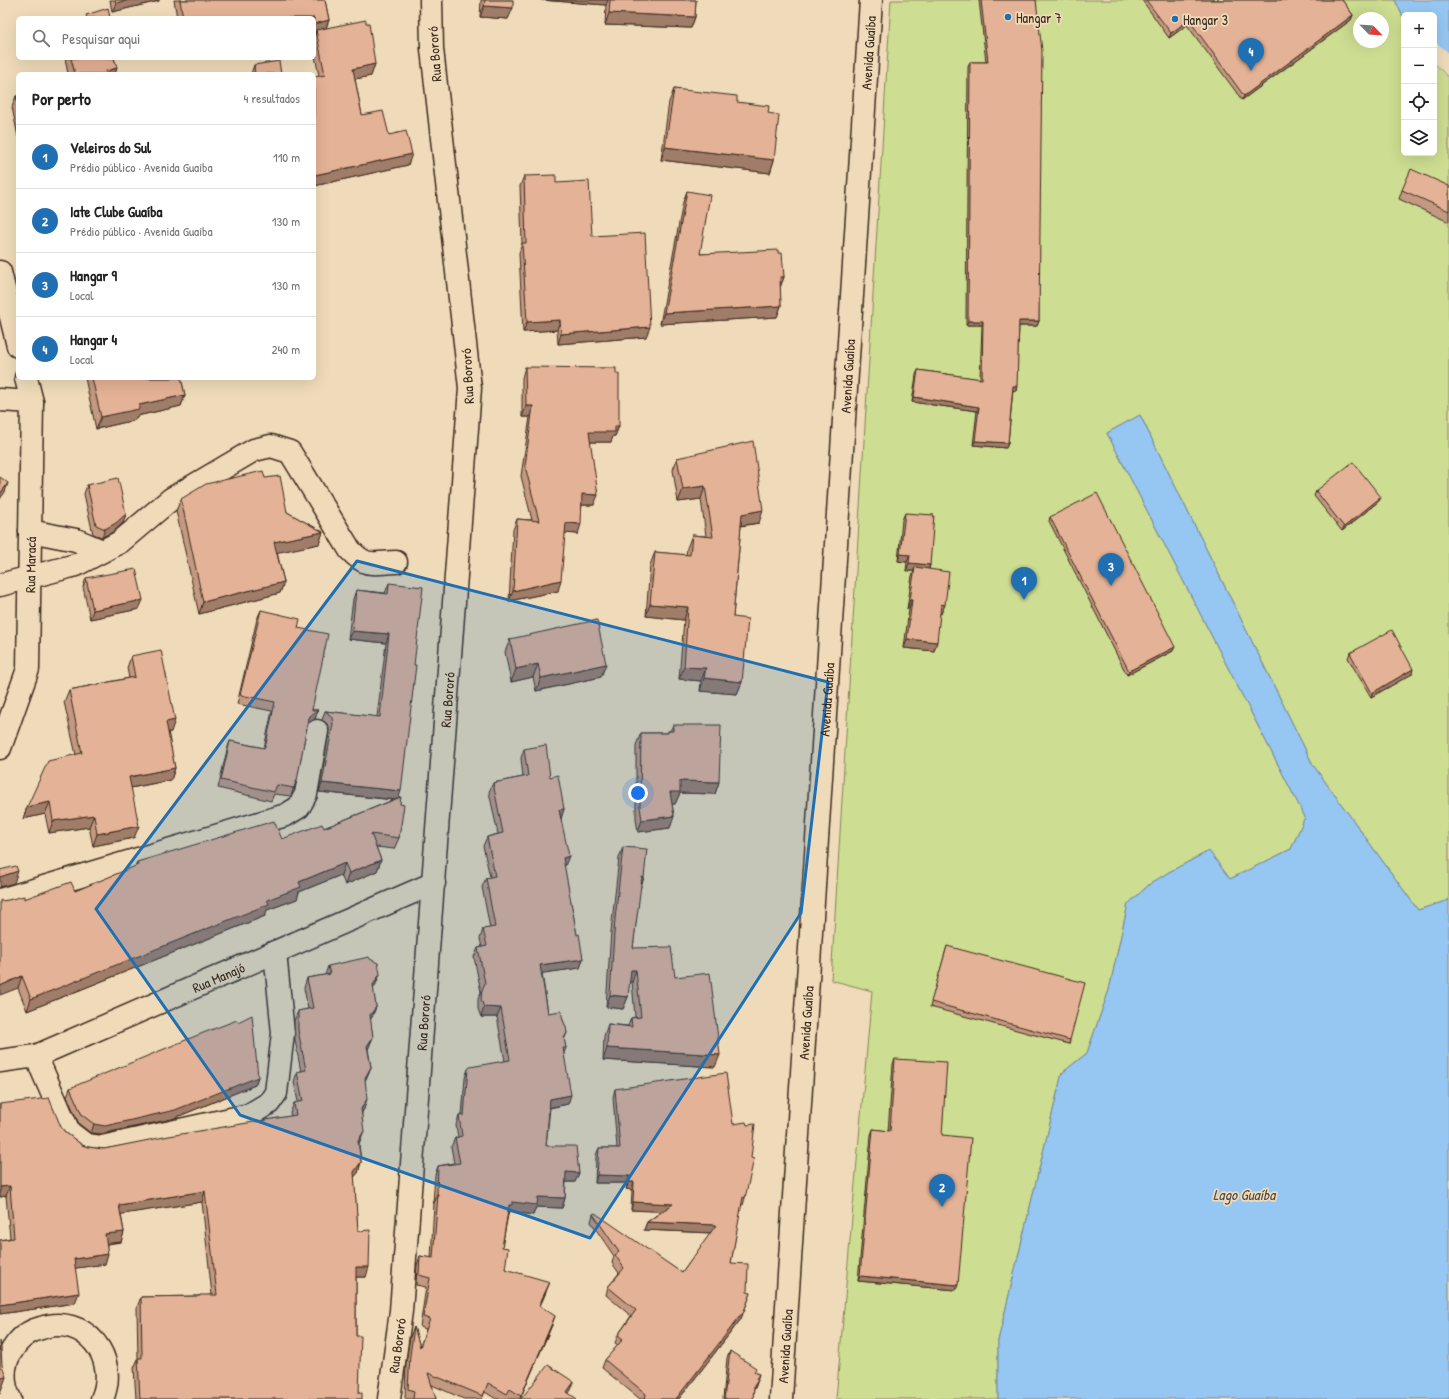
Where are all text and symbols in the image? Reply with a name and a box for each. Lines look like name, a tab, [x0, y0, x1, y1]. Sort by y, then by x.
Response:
place label: Hangar 7	[1016, 8, 1062, 28]
place label: Hangar 3	[1183, 10, 1228, 30]
marker: Hangar 7	[1003, 12, 1013, 22]
north arrow	[1353, 12, 1389, 48]
map controls	[1401, 12, 1437, 156]
button: +	[1401, 12, 1437, 48]
marker: Hangar 3	[1170, 14, 1180, 24]
street label: Avenida Guaíba	[856, 15, 879, 90]
search box	[16, 16, 316, 60]
street label: Rua Bororó	[423, 25, 445, 82]
icon: search	[30, 27, 52, 49]
text: Pesquisar aqui	[62, 28, 140, 49]
pin: 4	[1238, 38, 1264, 71]
button: −	[1401, 48, 1437, 84]
button: locate	[1401, 84, 1437, 120]
text: Por perto	[32, 87, 91, 110]
text: 4 resultados	[243, 89, 300, 107]
button: layers	[1401, 120, 1437, 156]
text: Veleiros do Sul	[70, 137, 151, 158]
text: 1	[43, 148, 47, 166]
text: 110 m	[273, 148, 300, 166]
text: Prédio público · Avenida Guaíba	[70, 158, 213, 176]
text: Iate Clube Guaíba	[70, 201, 162, 222]
text: 2	[42, 212, 48, 230]
text: 130 m	[272, 212, 300, 230]
text: Prédio público · Avenida Guaíba	[70, 222, 213, 240]
text: Hangar 9	[70, 265, 117, 286]
text: 3	[42, 276, 48, 294]
text: 130 m	[272, 276, 300, 294]
text: Local	[70, 286, 94, 304]
text: Hangar 4	[70, 329, 117, 350]
street label: Avenida Guaíba	[835, 338, 859, 414]
text: 4	[43, 340, 47, 358]
text: 240 m	[271, 340, 300, 358]
street label: Rua Bororó	[456, 347, 478, 404]
text: Local	[70, 350, 94, 368]
street label: Rua Maracá	[20, 536, 39, 593]
pin: 3	[1098, 553, 1124, 586]
pin: 1	[1011, 567, 1037, 600]
street label: Avenida Guaíba	[814, 661, 838, 737]
street label: Rua Bororó	[435, 671, 458, 728]
your location	[628, 783, 648, 803]
street label: Rua Manajó	[189, 957, 248, 997]
street label: Avenida Guaíba	[793, 985, 817, 1060]
street label: Rua Bororó	[411, 994, 434, 1051]
pin: 2	[929, 1174, 955, 1207]
water label: Lago Guaíba	[1213, 1184, 1277, 1205]
street label: Avenida Guaíba	[773, 1308, 796, 1384]
street label: Rua Bororó	[383, 1316, 410, 1374]

